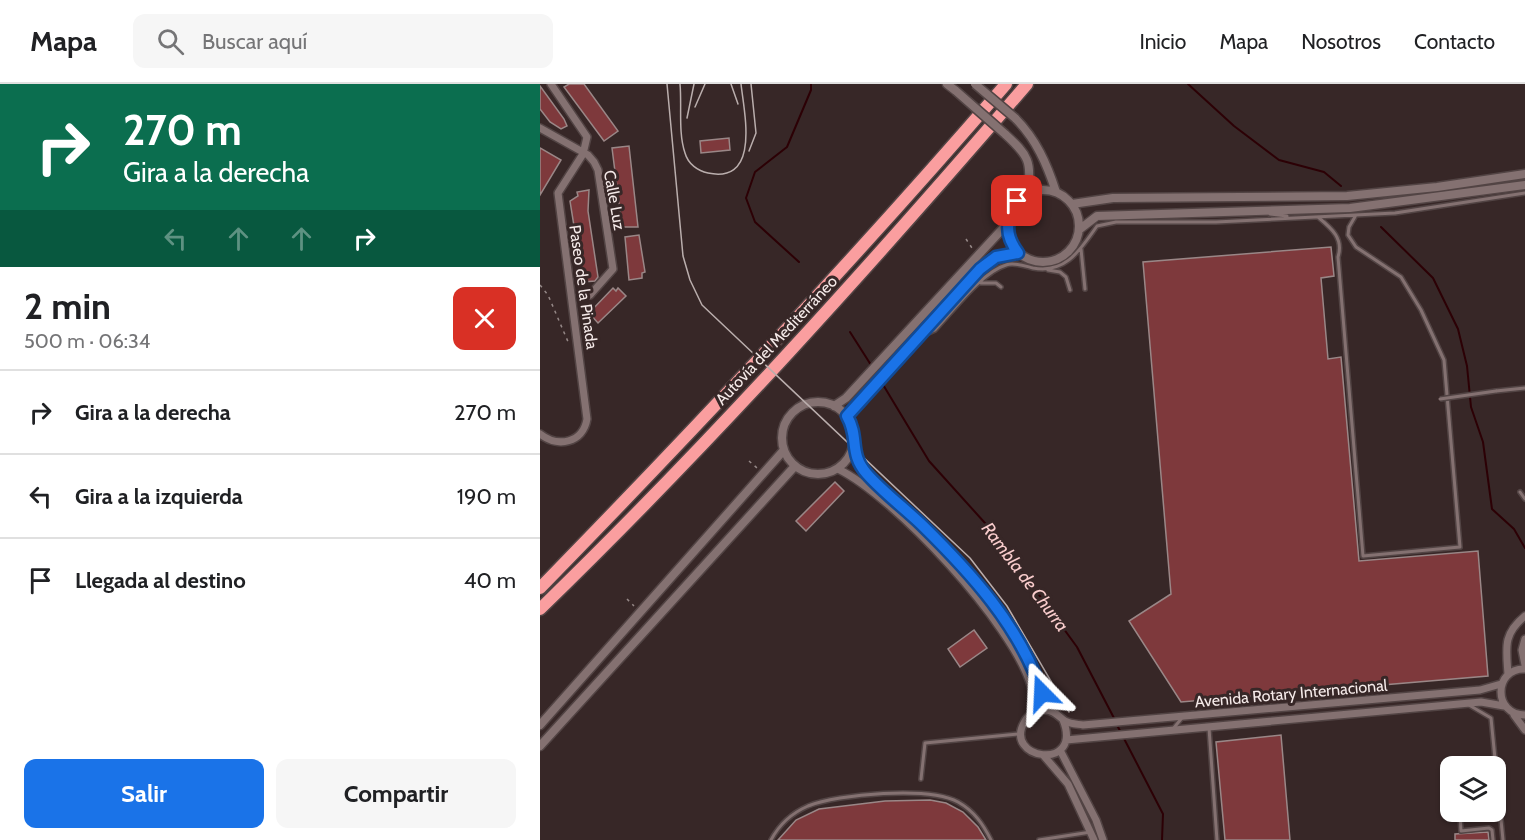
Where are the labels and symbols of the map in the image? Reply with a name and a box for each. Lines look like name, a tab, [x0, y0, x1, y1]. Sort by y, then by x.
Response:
street label: Calle Luz	[600, 169, 629, 232]
pin	[991, 175, 1042, 226]
street label: Paseo de la Pinada	[565, 224, 602, 351]
street label: Autovía del Mediterráneo	[712, 272, 841, 409]
water label: Rambla de Churra	[977, 518, 1073, 636]
position arrow	[1010, 661, 1074, 725]
street label: Avenida Rotary Internacional	[1194, 676, 1388, 711]

